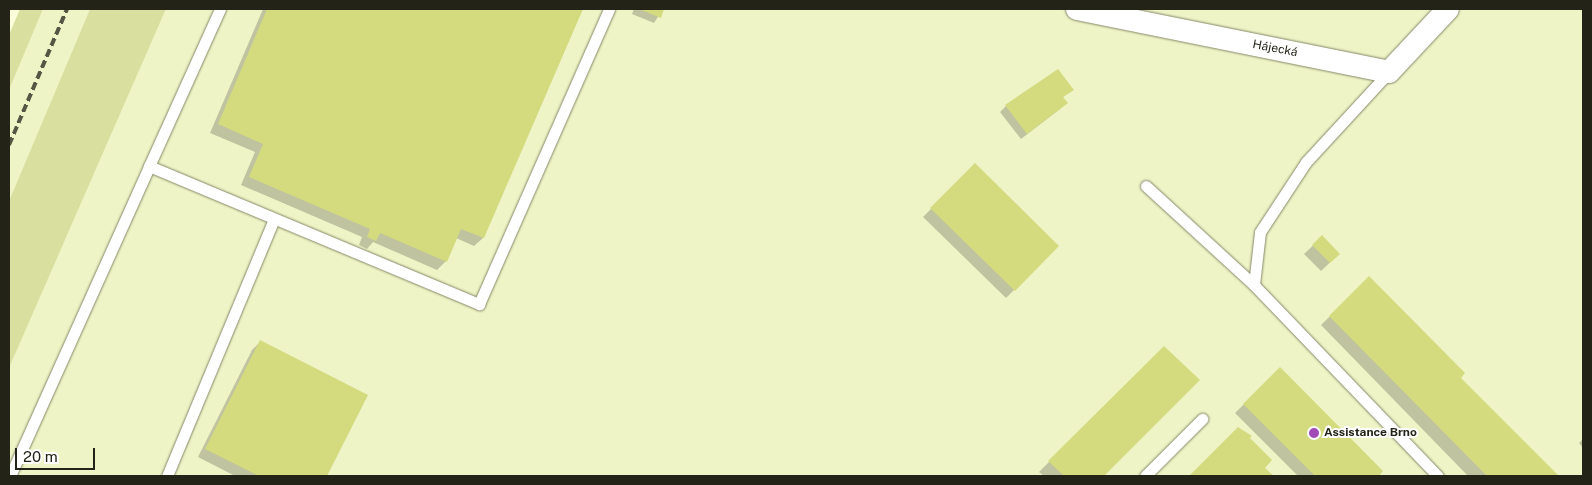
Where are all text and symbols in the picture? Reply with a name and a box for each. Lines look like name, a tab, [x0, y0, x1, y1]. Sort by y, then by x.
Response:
street label: Hájecká	[1251, 38, 1299, 60]
place label: Assistance Brno	[1324, 426, 1417, 440]
marker: Assistance Brno	[1308, 427, 1320, 439]
scale bar	[18, 438, 98, 470]
text: 20 m	[23, 448, 58, 465]

